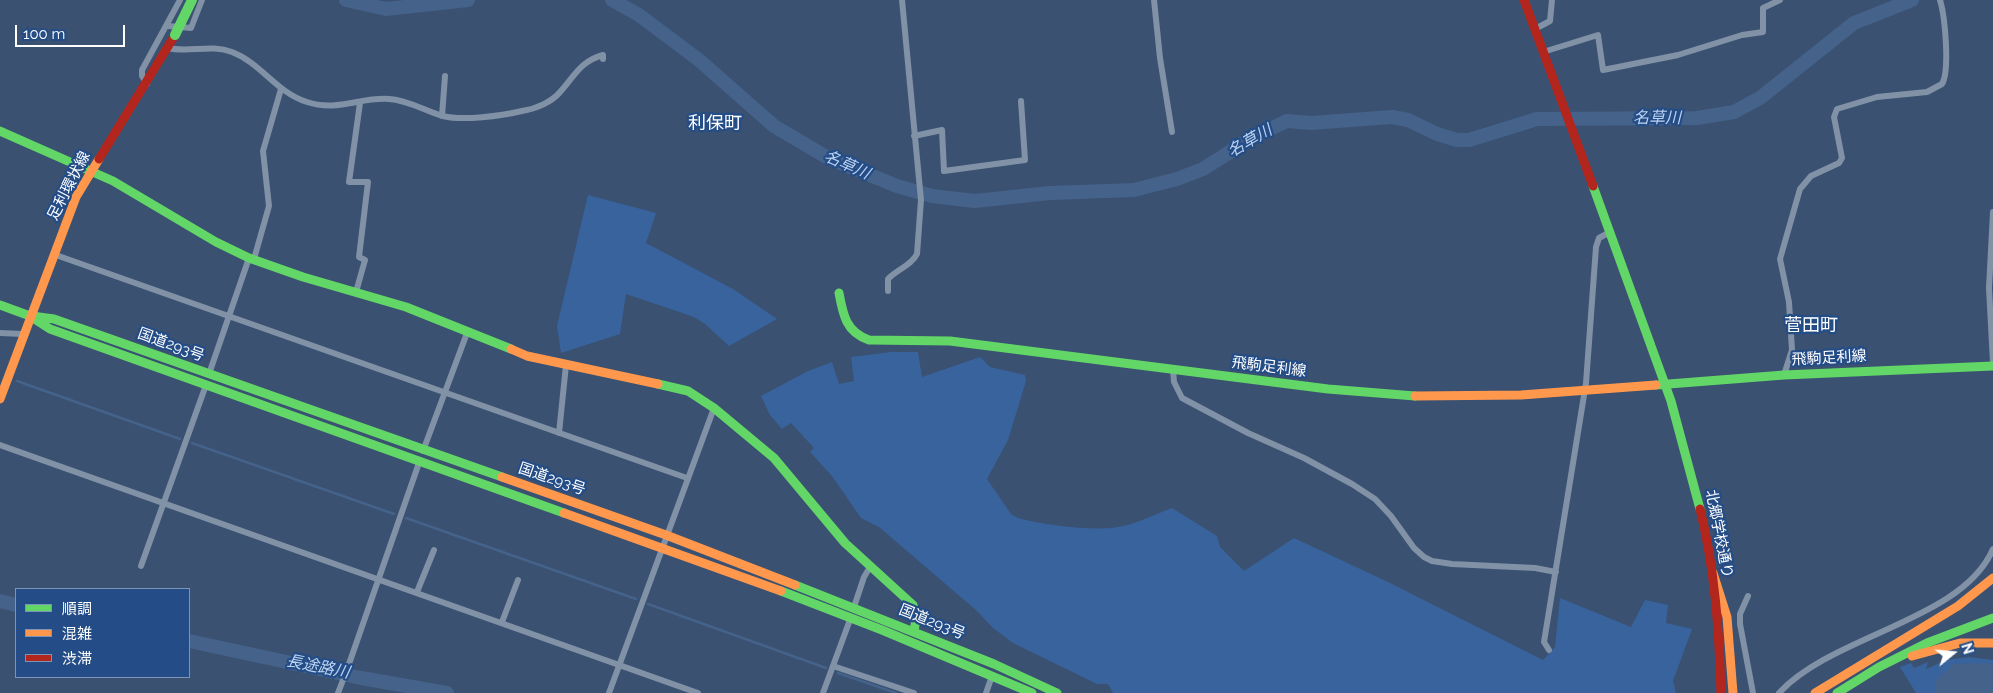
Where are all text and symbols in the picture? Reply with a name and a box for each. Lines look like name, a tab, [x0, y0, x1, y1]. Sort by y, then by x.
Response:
scale bar	[18, 15, 128, 47]
text: 100 m	[23, 25, 65, 43]
water label: 名草川	[1633, 108, 1681, 128]
district label: 利保町	[688, 113, 742, 135]
water label: 名草川	[1224, 121, 1276, 161]
water label: 名草川	[821, 146, 873, 184]
street label: 足利環状線	[44, 149, 94, 223]
district label: 菅田町	[1784, 315, 1838, 337]
street label: 国道293号	[135, 325, 207, 365]
street label: 飛駒足利線	[1791, 347, 1867, 369]
street label: 飛駒足利線	[1231, 353, 1307, 381]
street label: 国道293号	[516, 459, 588, 499]
street label: 北郷学校通り	[1702, 488, 1736, 580]
legend	[15, 588, 190, 678]
text: 順調	[62, 600, 92, 618]
street label: 国道293号	[896, 601, 968, 643]
text: 混雑	[62, 625, 92, 643]
north arrow	[1928, 628, 1978, 678]
text: N	[1958, 641, 1977, 656]
text: 渋滞	[62, 650, 92, 668]
water label: 長途路川	[285, 651, 351, 683]

